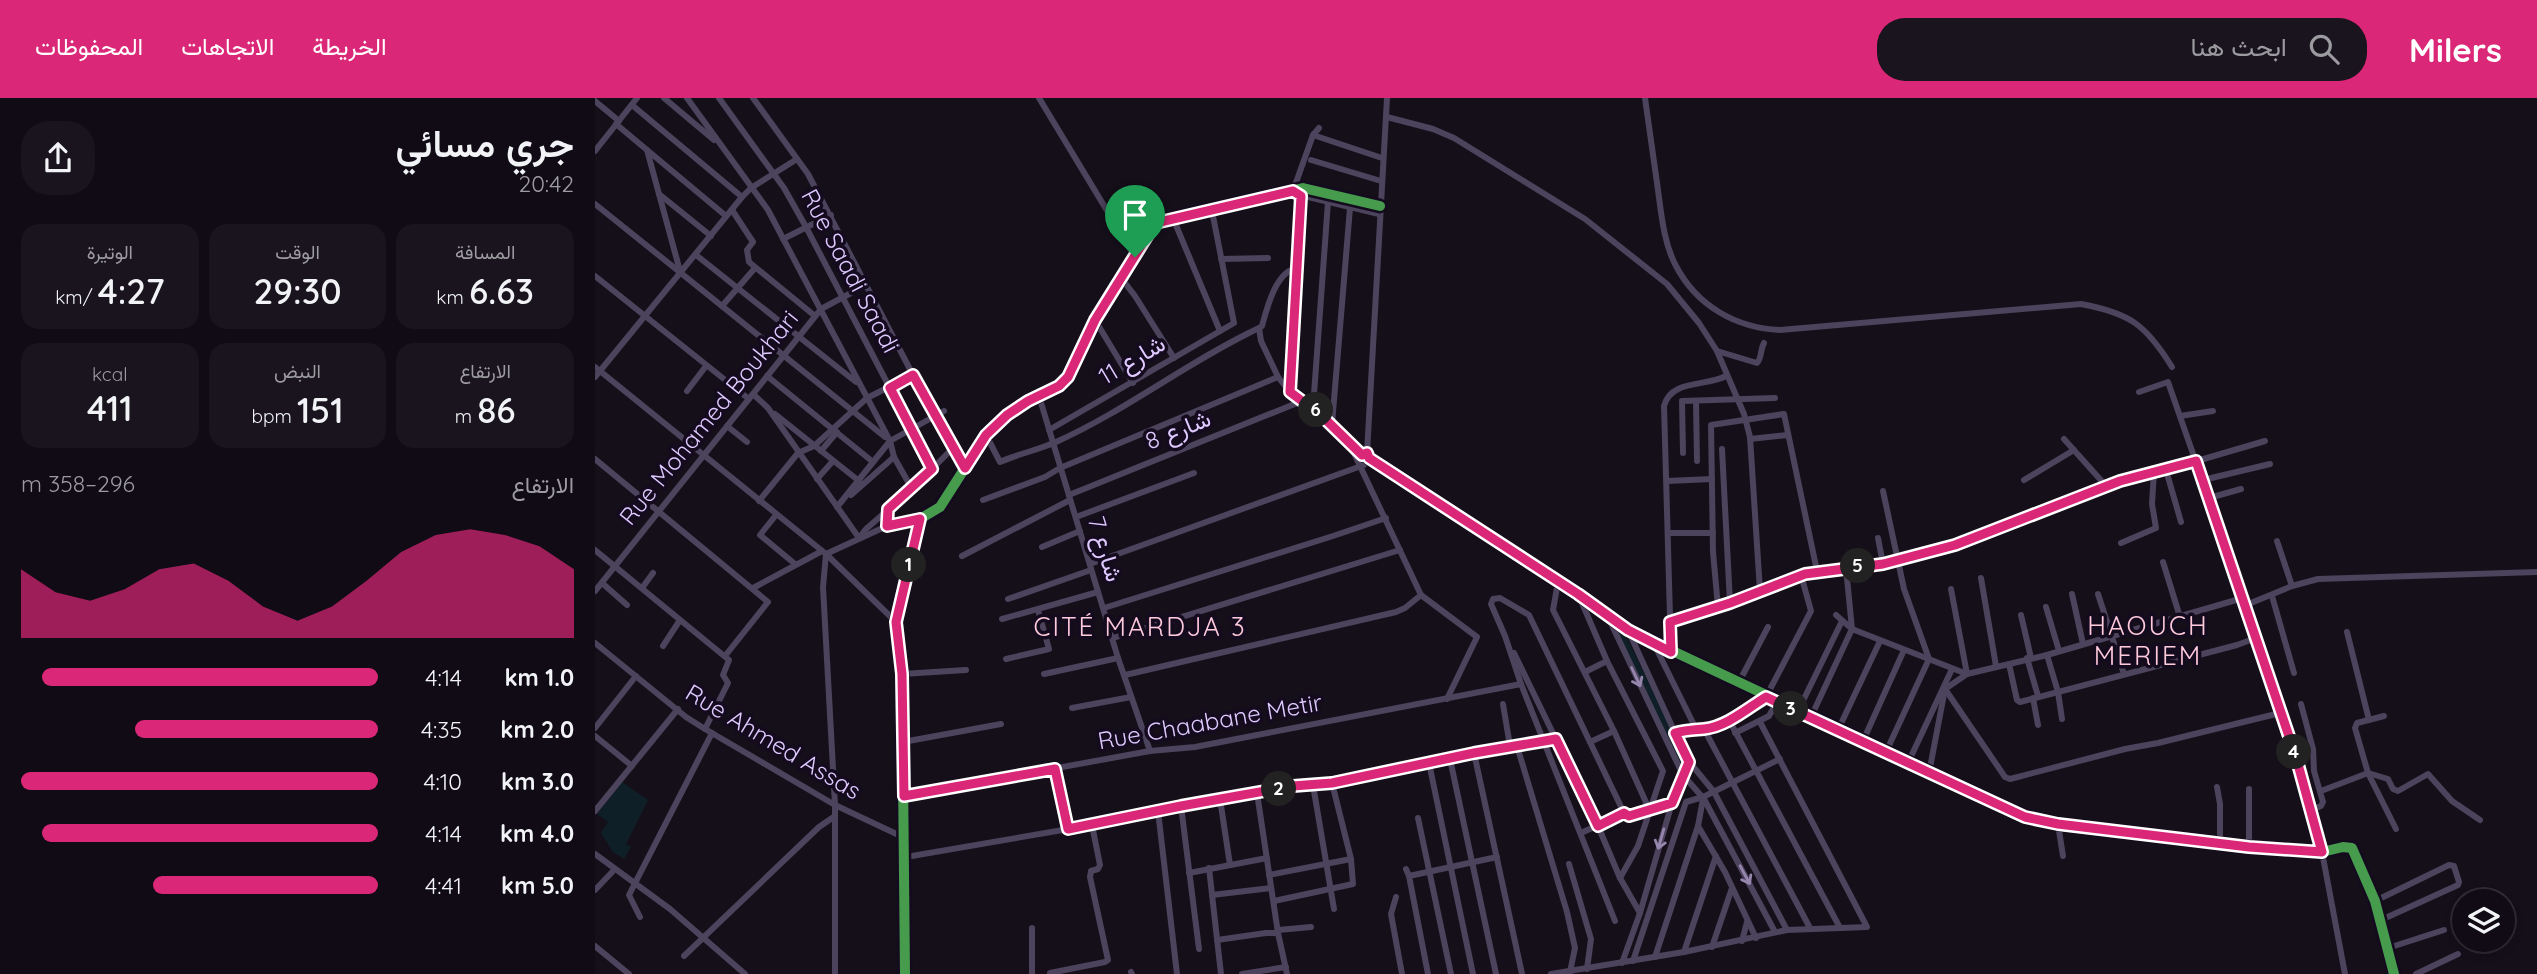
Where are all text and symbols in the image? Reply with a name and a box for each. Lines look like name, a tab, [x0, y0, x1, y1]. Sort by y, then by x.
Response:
search box	[1877, 18, 2367, 81]
text: Milers	[2409, 29, 2502, 70]
text: ابحث هنا	[2191, 30, 2287, 63]
icon: search	[2305, 30, 2343, 68]
text: المحفوظات	[35, 31, 143, 61]
text: الاتجاهات	[181, 31, 274, 61]
text: الخريطة	[312, 31, 387, 61]
text: جري مسائي	[396, 119, 574, 167]
button: share	[21, 121, 95, 195]
text: 20:42	[518, 169, 574, 198]
street label: Rue Saadi Saadi	[795, 184, 907, 358]
pin	[1105, 185, 1165, 257]
icon: arrive	[1116, 196, 1154, 234]
text: الوتيرة	[87, 240, 133, 264]
text: الوقت	[275, 240, 320, 264]
text: المسافة	[455, 240, 515, 264]
text: 4:27	[98, 269, 165, 313]
text: 29:30	[254, 269, 342, 313]
text: 6.63	[469, 269, 534, 313]
text: /km	[55, 285, 98, 309]
text: km	[436, 285, 469, 309]
street label: Rue Mohamed Boukhari	[612, 304, 804, 531]
street label: شارع 11	[1093, 328, 1171, 392]
text: النبض	[274, 359, 321, 383]
text: الارتفاع	[459, 359, 511, 383]
text: kcal	[92, 362, 128, 386]
text: 411	[87, 386, 133, 430]
text: 151	[297, 388, 344, 432]
text: 86	[477, 388, 516, 432]
pin: 6	[1299, 392, 1333, 428]
text: 6	[1310, 397, 1321, 421]
street label: شارع 8	[1141, 402, 1215, 458]
text: bpm	[251, 404, 297, 428]
text: m	[455, 404, 477, 428]
text: 296–358 m	[21, 469, 135, 498]
text: الارتفاع	[512, 470, 574, 499]
street label: شارع 7	[1080, 512, 1130, 586]
pin: 1	[891, 547, 927, 582]
pin: 5	[1841, 548, 1875, 584]
text: 1	[905, 552, 912, 576]
text: 5	[1852, 553, 1863, 577]
district label: HAOUCH MERIEM	[2087, 609, 2209, 672]
district label: CITÉ MARDJA 3	[1033, 610, 1247, 643]
text: 4:14	[425, 663, 462, 692]
text: 1.0 km	[504, 663, 574, 692]
one-way arrow	[1630, 665, 1643, 687]
street label: Rue Ahmed Assas	[680, 677, 867, 805]
street label: Rue Chaabane Metir	[1095, 687, 1324, 756]
pin: 3	[1773, 692, 1809, 726]
text: 3	[1785, 696, 1796, 720]
text: 4:35	[421, 715, 462, 744]
text: 2.0 km	[500, 715, 574, 744]
pin: 4	[2277, 734, 2311, 770]
text: 4	[2288, 739, 2299, 763]
text: 4:10	[423, 767, 462, 796]
text: 3.0 km	[501, 767, 574, 796]
pin: 2	[1261, 772, 1297, 806]
text: 2	[1273, 776, 1284, 800]
text: 4:14	[425, 819, 462, 848]
text: 4.0 km	[500, 819, 574, 848]
one-way arrow	[1654, 828, 1667, 850]
one-way arrow	[1738, 864, 1752, 885]
text: 4:41	[425, 871, 462, 900]
text: 5.0 km	[501, 871, 574, 900]
map controls	[2452, 889, 2515, 952]
button: layers	[2452, 889, 2515, 952]

